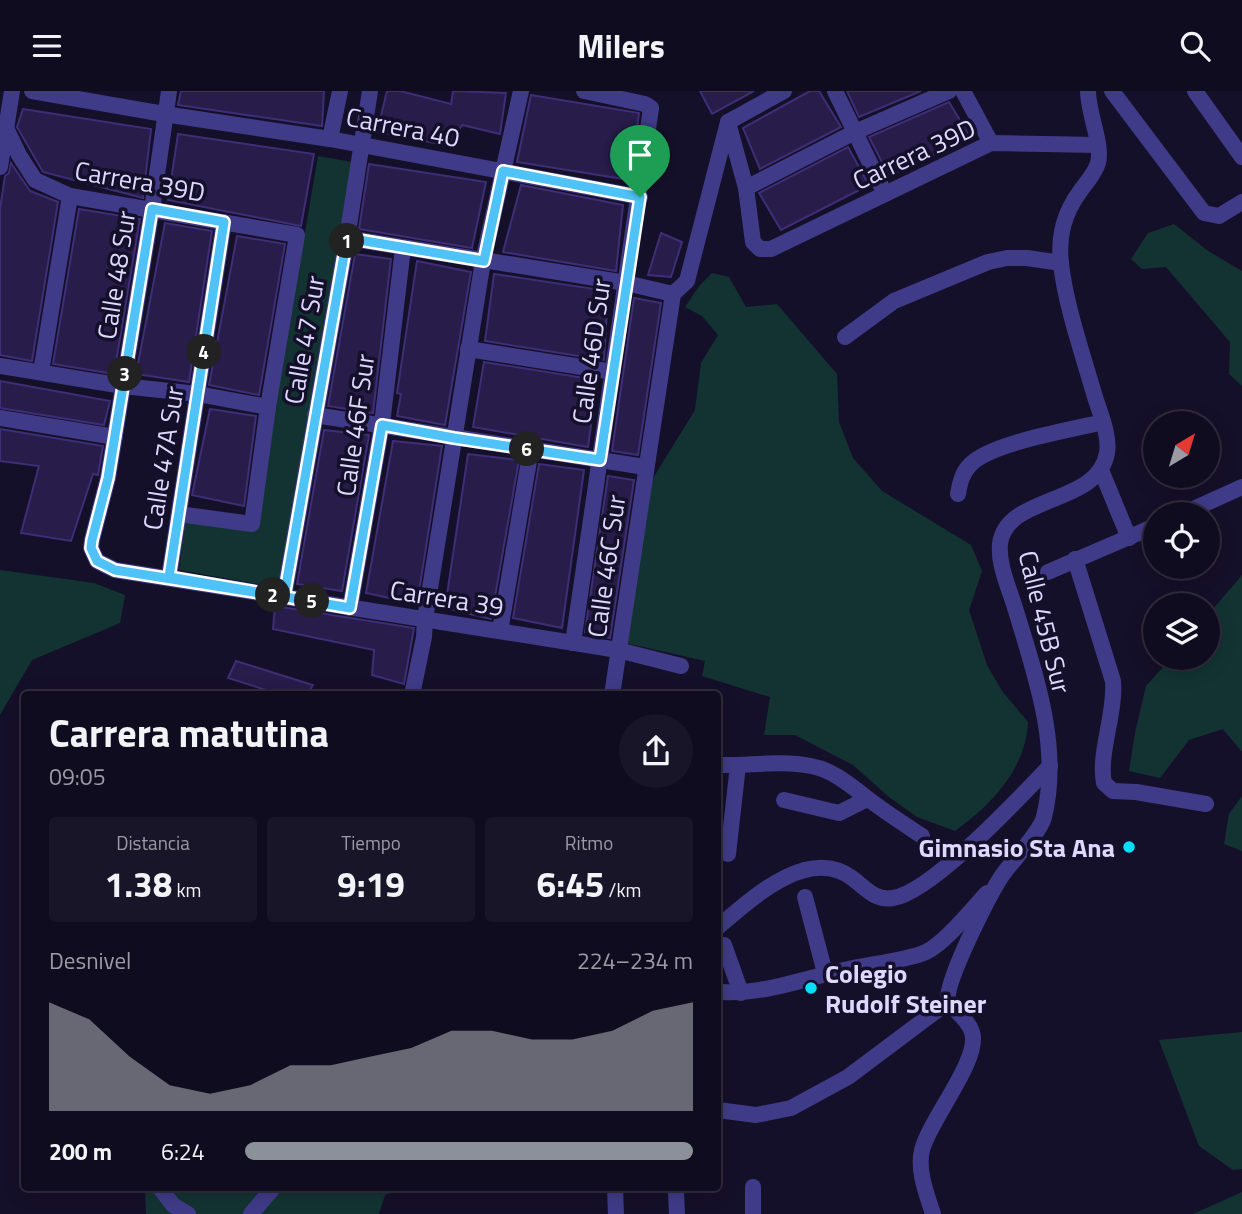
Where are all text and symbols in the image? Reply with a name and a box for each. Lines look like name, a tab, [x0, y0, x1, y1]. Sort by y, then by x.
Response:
text: Milers	[577, 22, 665, 70]
icon: menu	[28, 27, 66, 65]
icon: search	[1176, 27, 1214, 65]
street label: Carrera 40	[343, 97, 463, 157]
street label: Carrera 39D	[846, 109, 982, 199]
pin	[610, 125, 670, 197]
icon: arrive	[621, 136, 659, 174]
street label: Carrera 39D	[72, 150, 208, 212]
street label: Calle 48 Sur	[87, 208, 145, 342]
pin: 1	[330, 223, 364, 259]
text: 1	[341, 226, 352, 255]
street label: Calle 47 Sur	[274, 273, 334, 407]
street label: Calle 46D Sur	[561, 276, 621, 426]
pin: 4	[186, 335, 222, 369]
text: 4	[198, 337, 209, 366]
street label: Calle 46F Sur	[326, 351, 384, 499]
pin: 3	[108, 357, 142, 391]
text: 3	[119, 359, 130, 388]
street label: Calle 47A Sur	[132, 383, 194, 533]
north arrow	[1143, 411, 1220, 488]
map controls	[1143, 411, 1220, 670]
pin: 6	[510, 431, 544, 467]
text: 6	[521, 434, 532, 463]
street label: Calle 46C Sur	[577, 492, 635, 640]
button: locate	[1143, 502, 1220, 579]
street label: Calle 45B Sur	[1008, 547, 1082, 697]
street label: Carrera 39	[387, 570, 507, 626]
pin: 2	[256, 577, 290, 613]
text: 2	[267, 580, 278, 609]
pin: 5	[294, 583, 330, 619]
text: 5	[306, 586, 317, 615]
button: layers	[1143, 593, 1220, 670]
text: Carrera matutina	[49, 704, 329, 762]
button: share	[619, 714, 693, 788]
text: 09:05	[49, 759, 106, 794]
text: Distancia	[116, 828, 190, 857]
text: Tiempo	[341, 828, 401, 857]
text: Ritmo	[565, 828, 613, 857]
place label: Gimnasio Sta Ana	[919, 828, 1115, 867]
marker: Gimnasio Sta Ana	[1121, 839, 1137, 855]
text: 1.38	[105, 857, 172, 911]
text: 9:19	[337, 857, 405, 911]
text: 6:45	[537, 857, 604, 911]
text: km	[172, 875, 201, 904]
text: /km	[604, 875, 641, 904]
text: Desnivel	[49, 943, 131, 978]
text: 224–234 m	[577, 943, 693, 978]
place label: Colegio Rudolf Steiner	[825, 954, 987, 1023]
marker: Colegio Rudolf Steiner	[803, 980, 819, 996]
text: 200 m	[49, 1134, 112, 1169]
text: 6:24	[161, 1134, 205, 1169]

